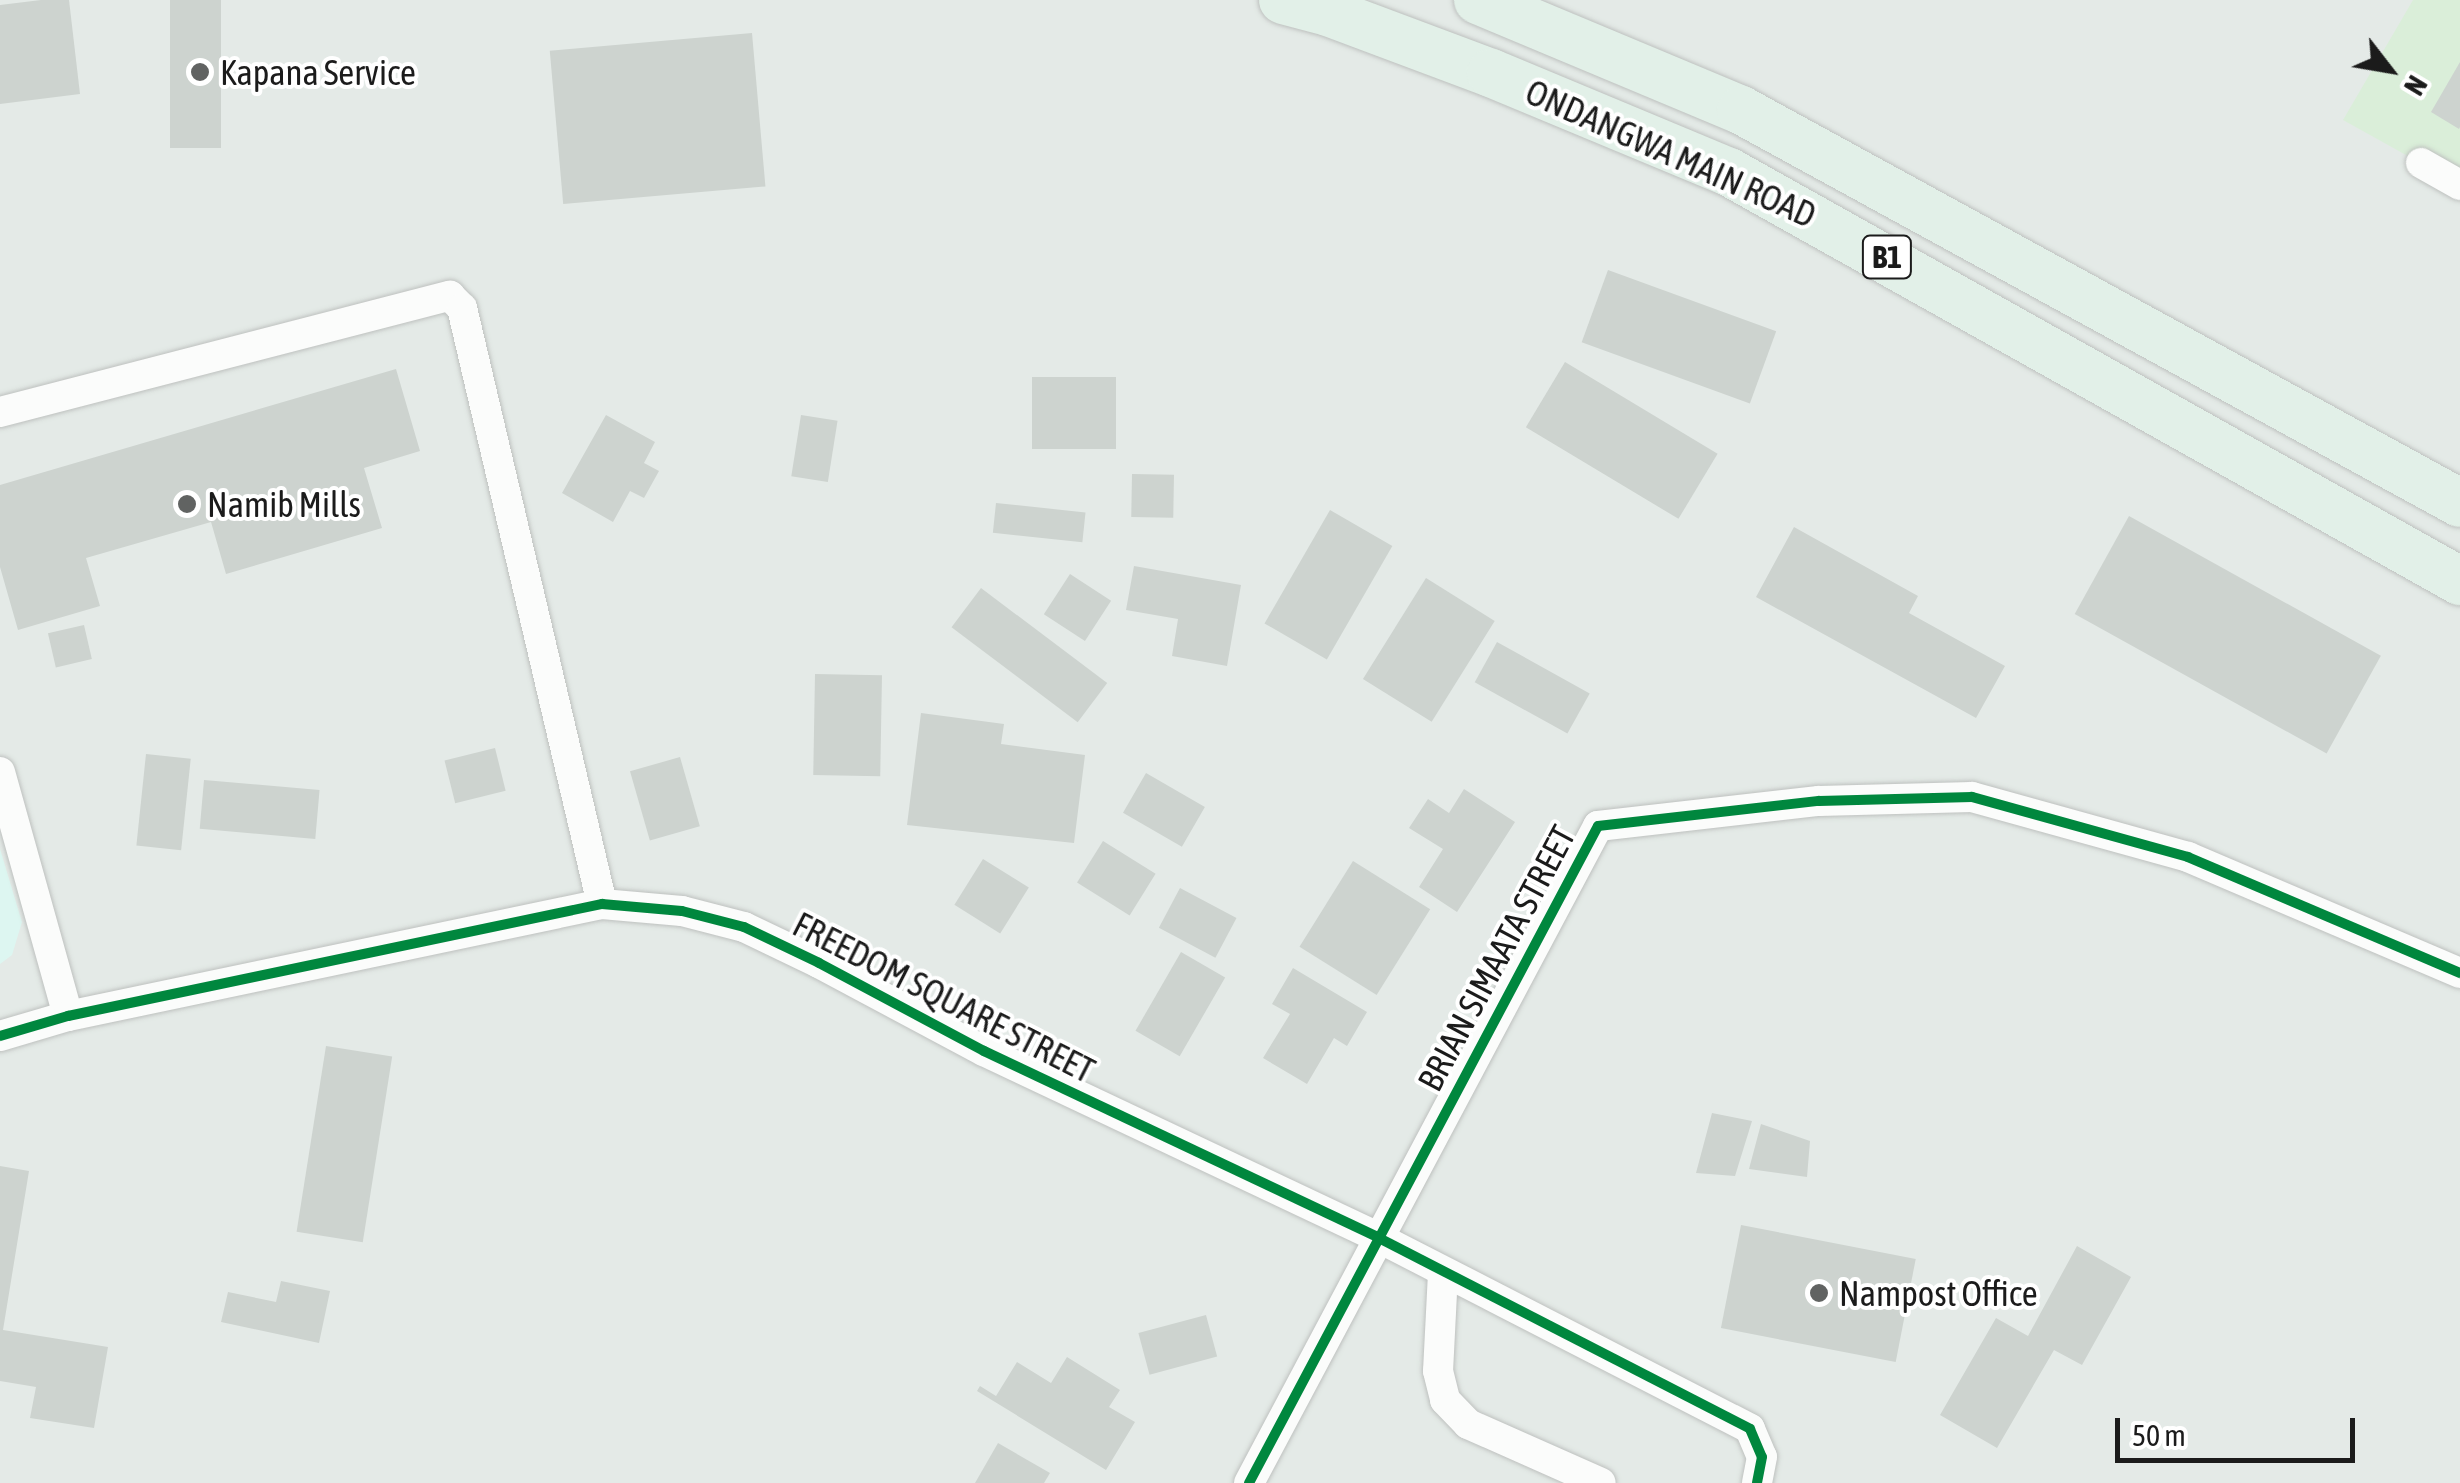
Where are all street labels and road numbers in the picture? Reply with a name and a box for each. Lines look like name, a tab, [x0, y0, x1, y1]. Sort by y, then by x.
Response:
street label: ONDANGWA MAIN ROAD	[1520, 70, 1822, 236]
road number: B1	[1860, 230, 1914, 284]
street label: BRIAN SIMAATA STREET	[1408, 818, 1584, 1098]
street label: FREEDOM SQUARE STREET	[786, 903, 1102, 1091]

